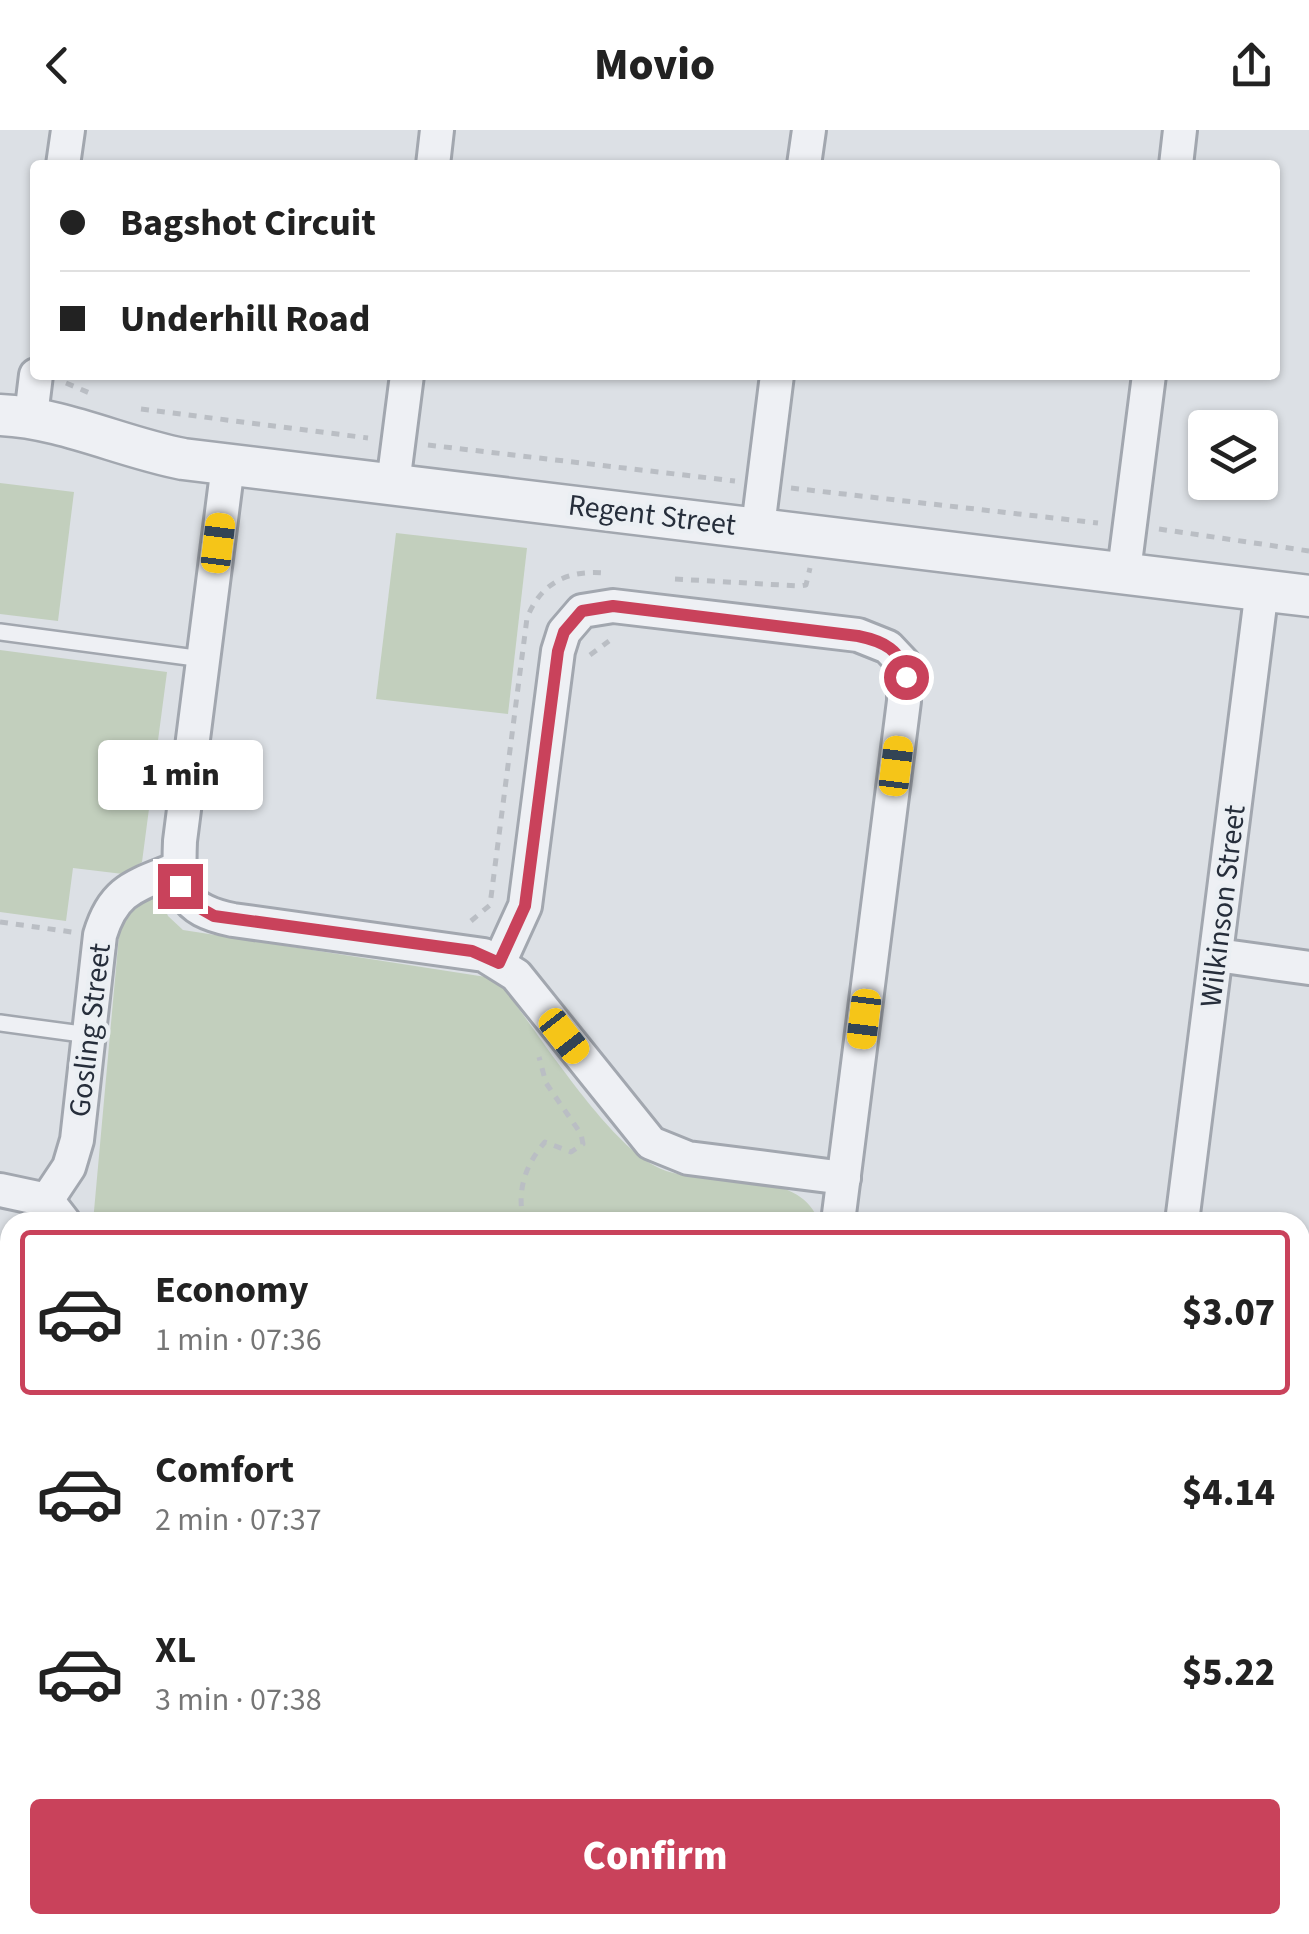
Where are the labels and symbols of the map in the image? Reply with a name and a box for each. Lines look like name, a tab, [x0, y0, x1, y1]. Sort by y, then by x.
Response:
street label: Regent Street	[566, 483, 738, 547]
car	[199, 511, 237, 575]
route start	[884, 655, 929, 700]
car	[877, 734, 915, 798]
callout: 1 min	[98, 741, 262, 811]
street label: Wilkinson Street	[1189, 802, 1257, 1010]
route end	[158, 864, 203, 909]
street label: Gosling Street	[58, 941, 122, 1119]
car	[845, 987, 883, 1051]
car	[534, 1003, 594, 1069]

